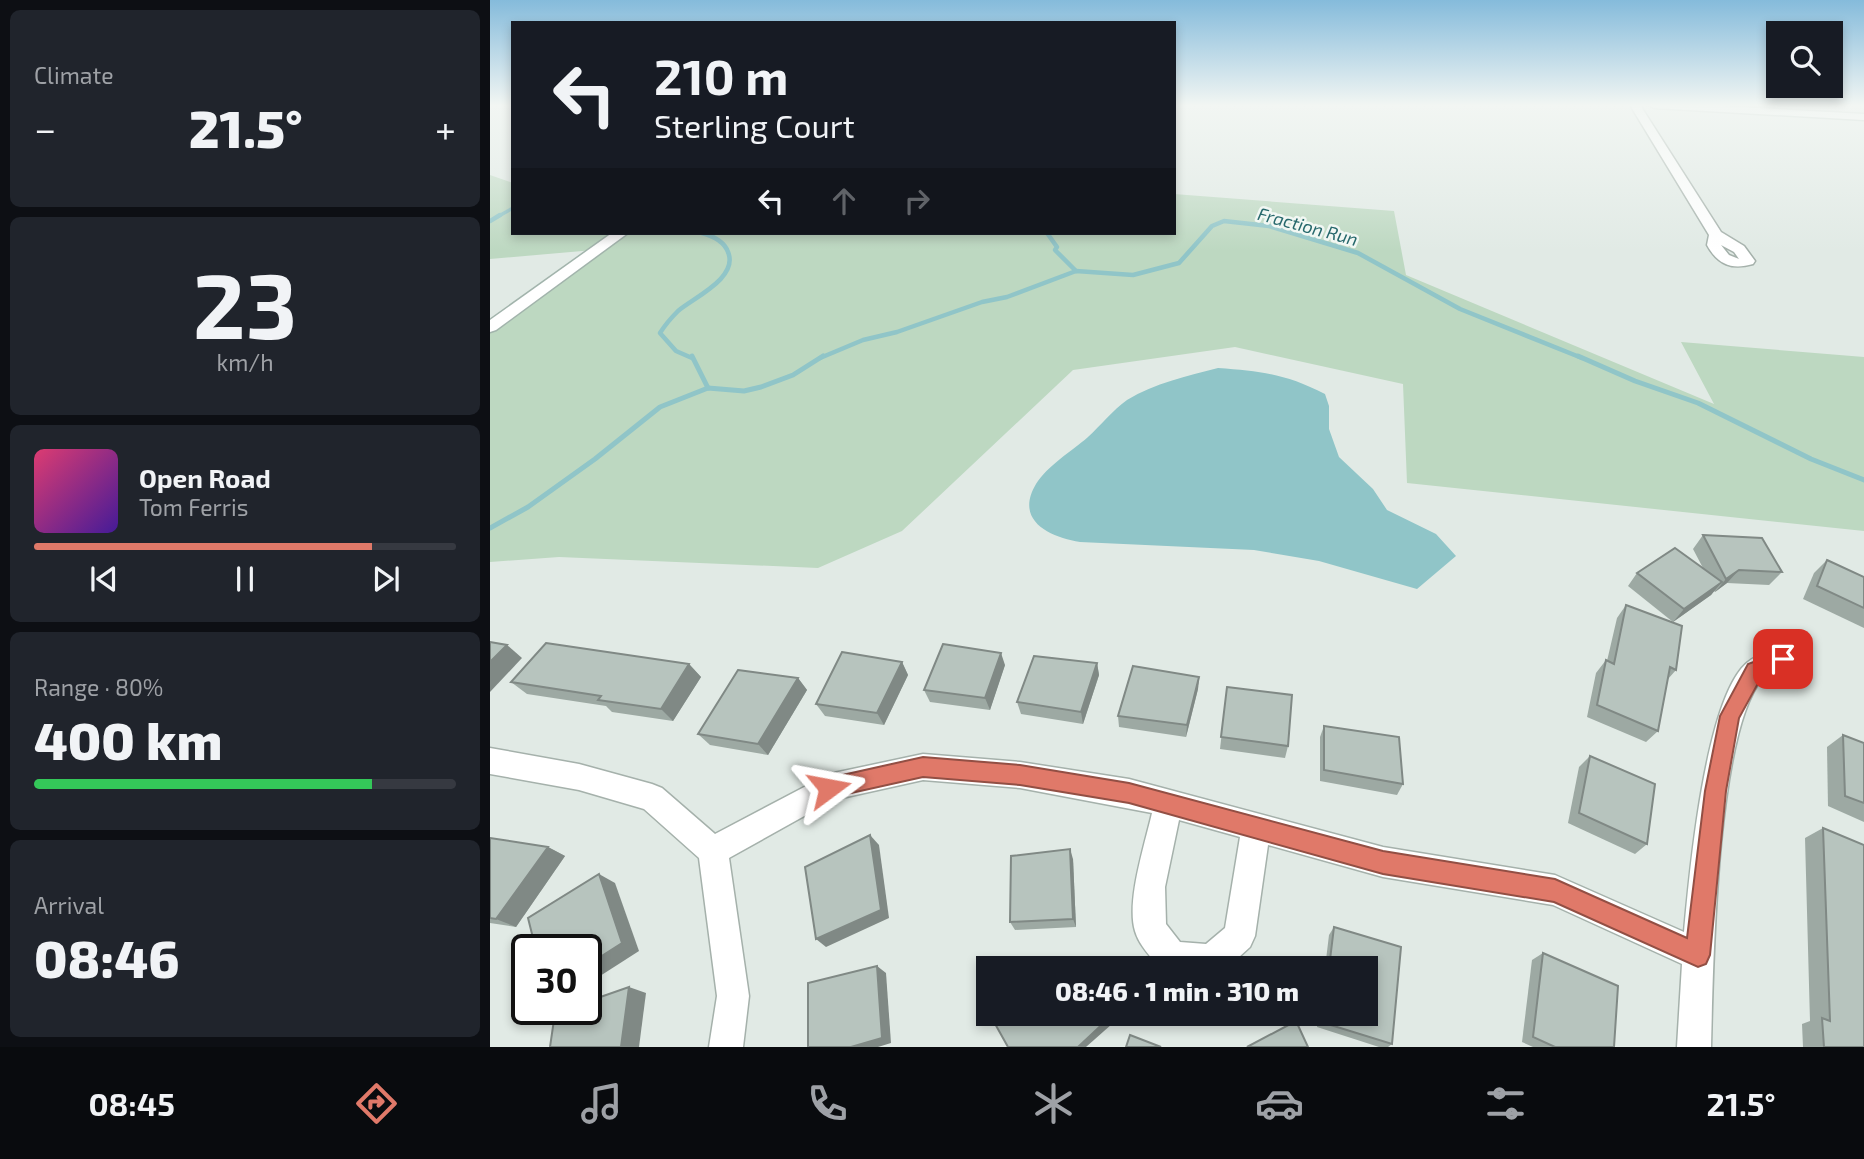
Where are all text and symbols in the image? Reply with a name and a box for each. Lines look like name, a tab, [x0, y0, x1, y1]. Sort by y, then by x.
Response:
map controls	[1766, 21, 1843, 98]
button: search	[1766, 21, 1843, 98]
text: 210 m	[654, 46, 788, 105]
icon: left	[539, 49, 630, 140]
text: Climate	[34, 61, 114, 89]
text: 21.5°	[189, 96, 303, 158]
text: −	[34, 105, 56, 151]
text: +	[435, 105, 456, 151]
text: Sterling Court	[654, 106, 855, 144]
icon: left	[752, 182, 790, 220]
icon: ahead	[825, 182, 863, 220]
icon: right	[898, 182, 936, 220]
water label: Fraction Run	[1255, 202, 1361, 250]
text: 23	[193, 248, 297, 357]
text: km/h	[216, 348, 274, 376]
text: Open Road	[139, 462, 271, 493]
text: Tom Ferris	[139, 493, 248, 521]
icon: previous	[85, 560, 123, 598]
icon: pause	[226, 560, 264, 598]
icon: next	[367, 560, 405, 598]
pin	[1753, 629, 1813, 689]
icon: arrive	[1764, 640, 1802, 678]
text: Range · 80%	[34, 673, 163, 701]
text: 400 km	[34, 708, 222, 770]
position arrow	[792, 751, 866, 825]
text: Arrival	[34, 891, 104, 919]
text: 08:46	[34, 926, 179, 988]
speed limit sign: 30	[511, 934, 602, 1025]
text: 08:46 · 1 min · 310 m	[1055, 975, 1299, 1006]
icon: directions	[352, 1079, 401, 1128]
icon: music	[577, 1079, 626, 1128]
icon: phone	[803, 1079, 852, 1128]
icon: climate	[1029, 1079, 1078, 1128]
icon: car	[1255, 1079, 1304, 1128]
icon: filters	[1481, 1079, 1530, 1128]
text: 08:45	[88, 1084, 175, 1122]
text: 21.5°	[1707, 1084, 1776, 1122]

